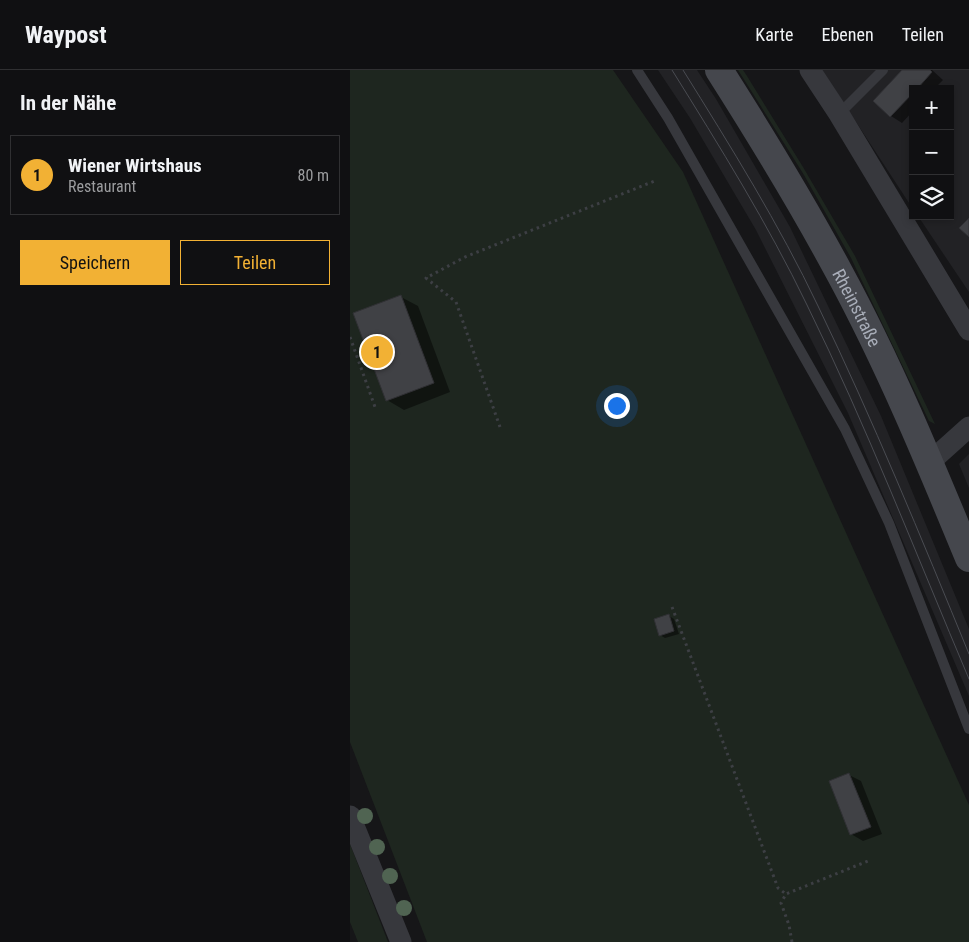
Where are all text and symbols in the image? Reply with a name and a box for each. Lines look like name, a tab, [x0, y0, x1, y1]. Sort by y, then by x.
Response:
text: Waypost	[25, 21, 107, 49]
text: Karte	[755, 24, 794, 45]
text: Ebenen	[822, 24, 874, 45]
text: Teilen	[902, 24, 944, 45]
map controls	[909, 85, 954, 220]
button: +	[909, 85, 954, 130]
text: In der Nähe	[20, 91, 116, 115]
button: −	[909, 130, 954, 175]
text: Wiener Wirtshaus	[68, 154, 202, 177]
text: 1	[33, 166, 41, 185]
text: 80 m	[297, 166, 329, 185]
button: layers	[909, 175, 954, 220]
text: Restaurant	[68, 177, 136, 196]
button: Speichern	[20, 240, 170, 285]
button: Teilen	[180, 240, 330, 285]
street label: Rheinstraße	[829, 265, 886, 350]
pin: 1	[361, 333, 393, 371]
your location	[604, 393, 630, 419]

